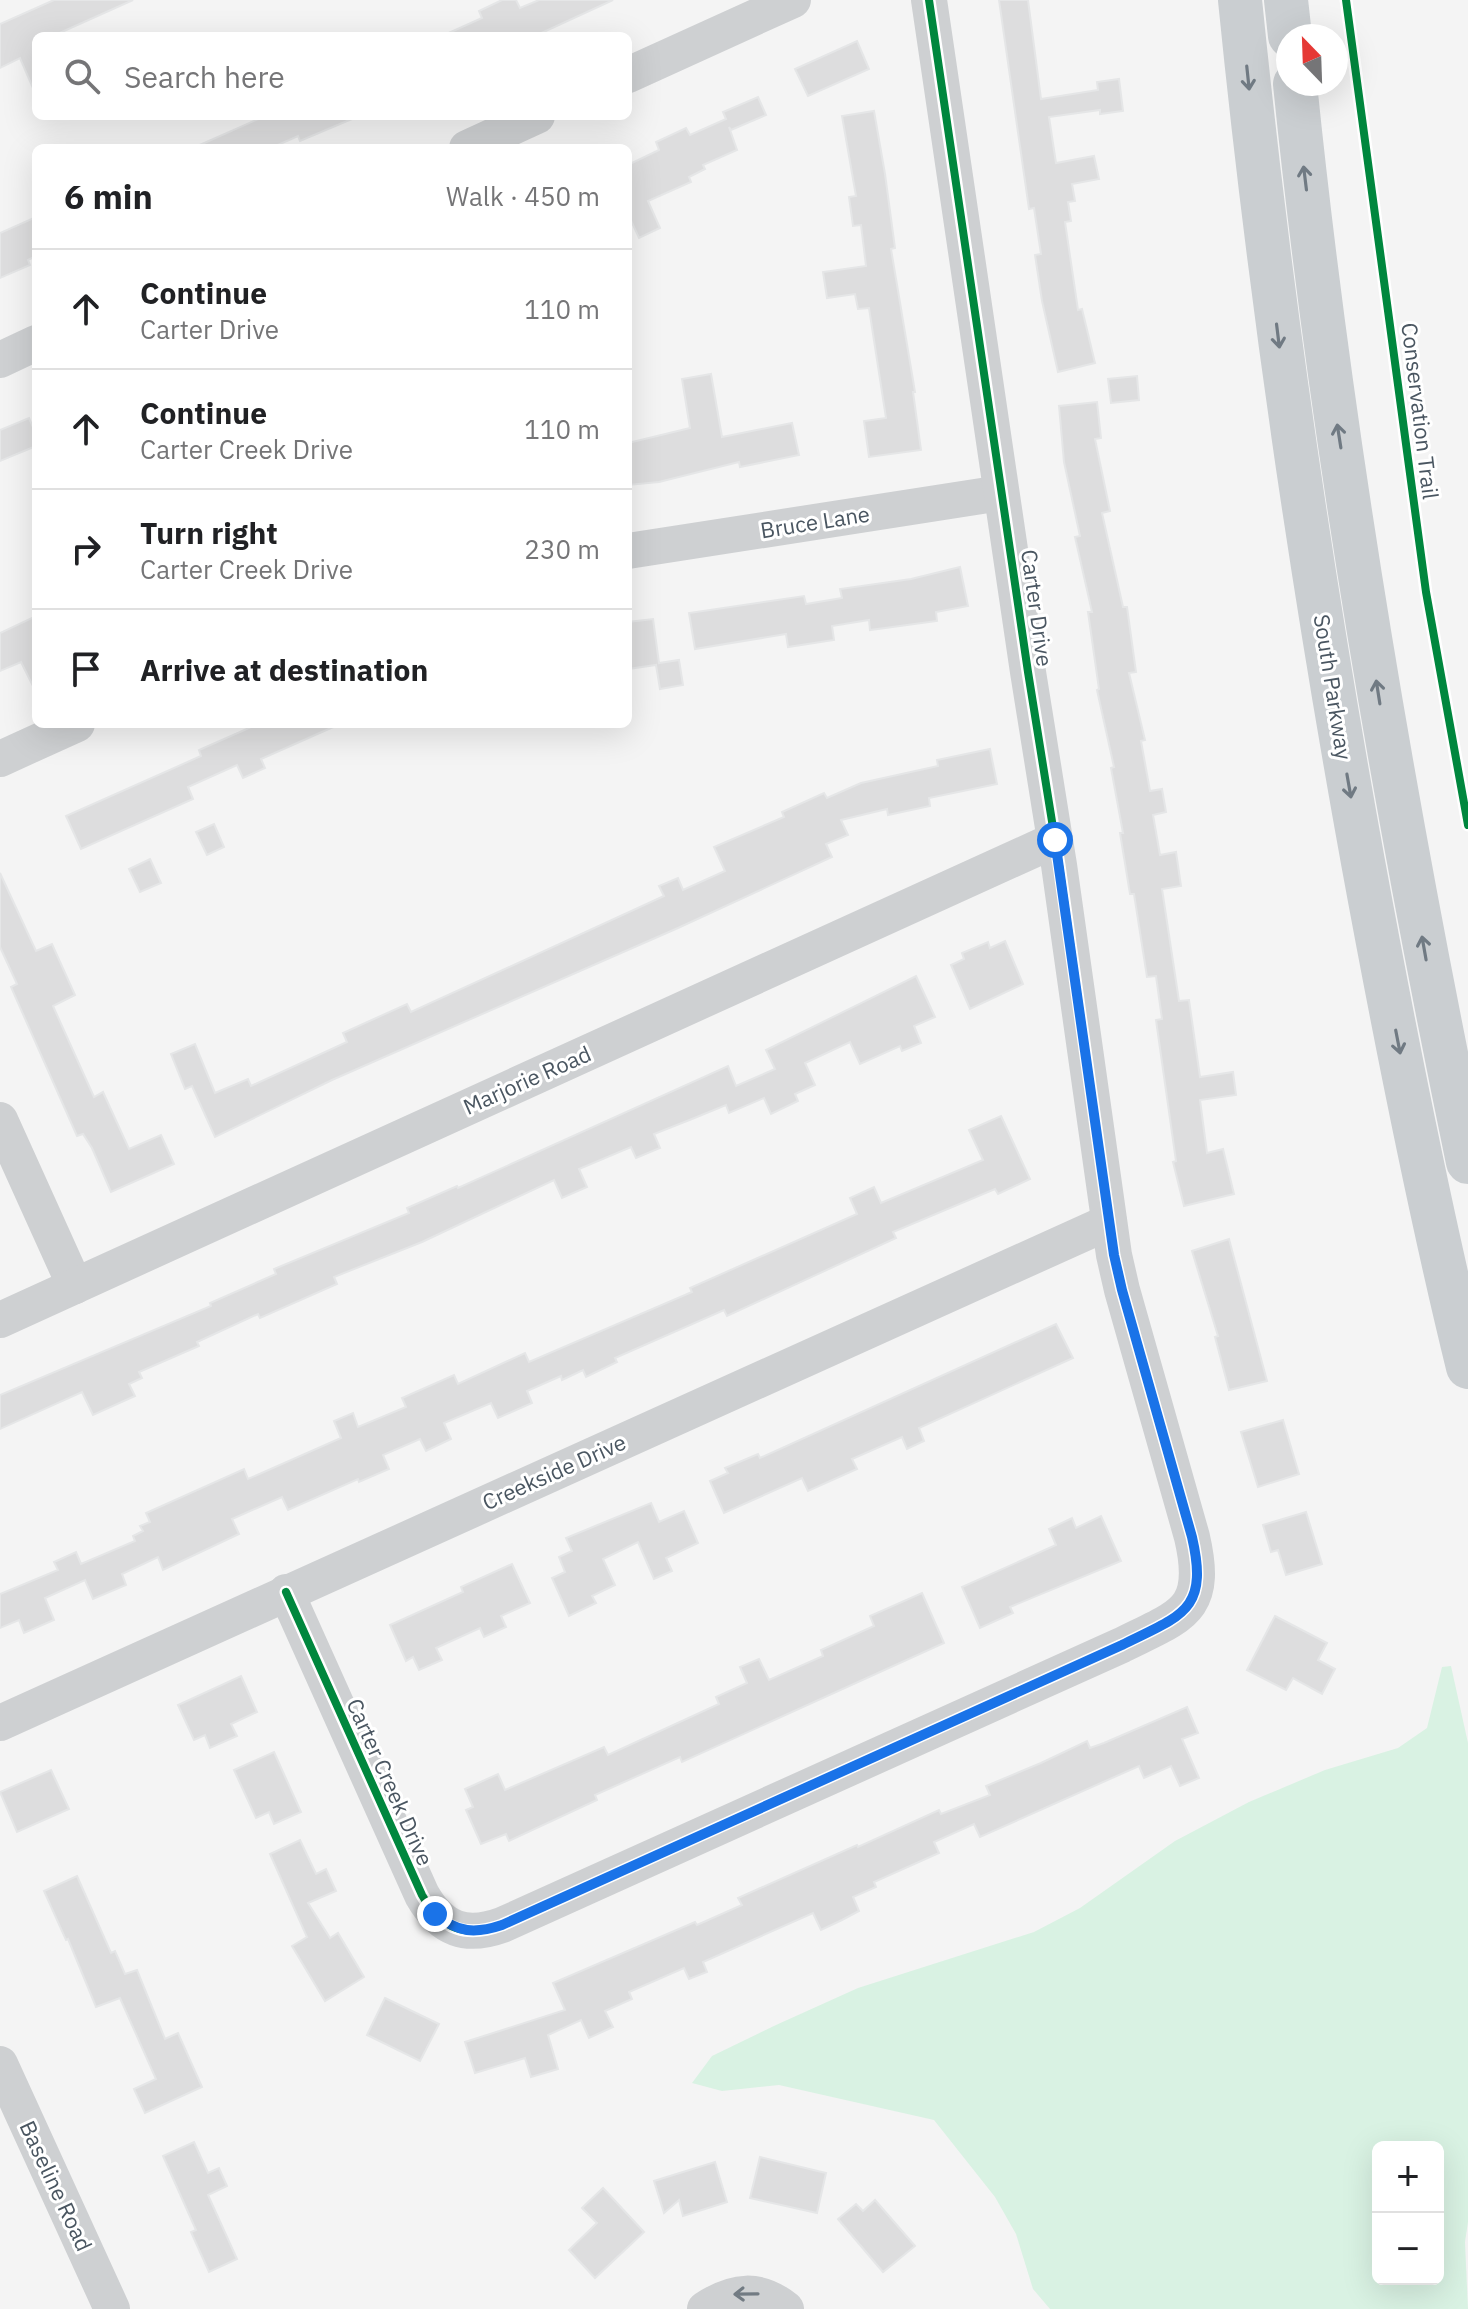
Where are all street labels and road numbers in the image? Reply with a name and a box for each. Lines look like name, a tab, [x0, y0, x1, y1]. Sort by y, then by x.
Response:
street label: Conservation Trail	[1395, 321, 1446, 501]
street label: Bruce Lane	[758, 499, 872, 544]
street label: Carter Drive	[1015, 548, 1060, 668]
street label: South Parkway	[1308, 612, 1359, 762]
street label: Marjorie Road	[458, 1038, 595, 1121]
street label: Creekside Drive	[477, 1427, 630, 1516]
street label: Carter Creek Drive	[341, 1694, 440, 1870]
street label: Baseline Road	[14, 2116, 99, 2256]

